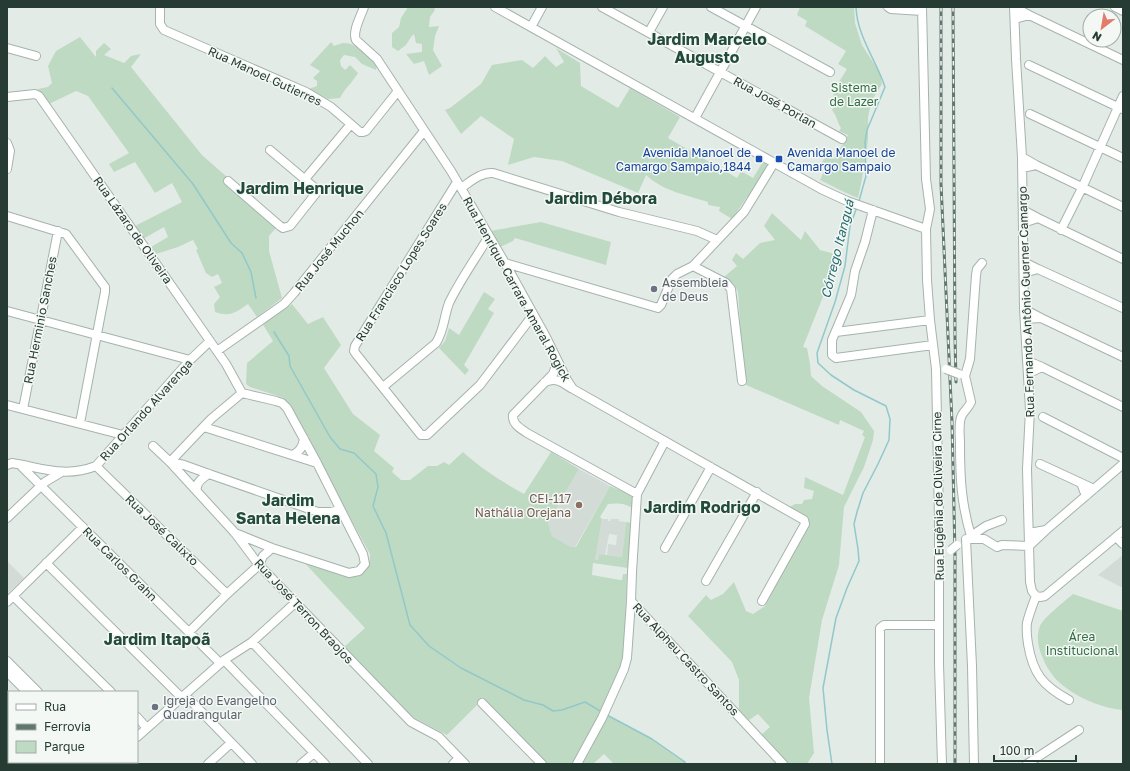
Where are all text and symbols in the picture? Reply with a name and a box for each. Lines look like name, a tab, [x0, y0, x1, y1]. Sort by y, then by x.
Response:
north arrow	[1082, 8, 1122, 48]
district label: Jardim Marcelo Augusto	[647, 29, 767, 67]
text: N	[1090, 29, 1104, 45]
street label: Rua Manoel Gutierres	[206, 43, 324, 109]
street label: Rua José Porlan	[731, 73, 819, 131]
park label: Sistema de Lazer	[830, 80, 879, 109]
place label: Avenida Manoel de Camargo Sampaio,1844	[616, 145, 751, 174]
place label: Avenida Manoel de Camargo Sampaio	[787, 145, 895, 174]
marker: Avenida Manoel de Camargo Sampaio,1844	[754, 154, 764, 164]
marker: Avenida Manoel de Camargo Sampaio	[774, 154, 784, 164]
street label: Rua Lázaro de Oliveira	[90, 173, 176, 287]
district label: Jardim Henrique	[236, 178, 364, 198]
street label: Rua Fernando Antônio Guerner Camargo	[1014, 186, 1038, 418]
district label: Jardim Débora	[545, 188, 657, 208]
street label: Rua Henrique Carrara Amaral Rogick	[460, 194, 574, 384]
water label: Córrego Itanguá	[817, 196, 857, 300]
street label: Rua Francisco Lopes Soares	[352, 200, 450, 344]
street label: Rua José Muchon	[291, 206, 367, 294]
street label: Rua Herminio Sanches	[20, 255, 60, 385]
place label: Assembleia de Deus	[662, 275, 728, 304]
marker: Assembleia de Deus	[649, 284, 659, 294]
street label: Rua Orlando Alvarenga	[96, 356, 196, 464]
street label: Rua Eugênia de Oliveira Cirne	[929, 411, 947, 581]
district label: Jardim Santa Helena	[236, 490, 340, 528]
street label: Rua José Calixto	[122, 491, 202, 569]
place label: CEI-117 Nathália Orejana	[475, 491, 571, 520]
district label: Jardim Rodrigo	[643, 497, 761, 517]
marker: CEI-117 Nathália Orejana	[574, 500, 584, 510]
street label: Rua Carlos Grahn	[80, 524, 160, 604]
street label: Rua José Terron Braojos	[251, 555, 357, 667]
street label: Rua Alpheu Castro Santos	[630, 599, 742, 719]
district label: Jardim Itapoã	[104, 629, 210, 649]
park label: Área Institucional	[1046, 629, 1118, 658]
legend	[8, 691, 138, 763]
place label: Igreja do Evangelho Quadrangular	[163, 693, 277, 722]
text: Rua	[44, 699, 66, 714]
marker: Igreja do Evangelho Quadrangular	[150, 702, 160, 712]
text: Ferrovia	[44, 719, 91, 734]
scale bar	[994, 737, 1076, 763]
text: Parque	[44, 739, 85, 754]
text: 100 m	[1000, 743, 1034, 758]

